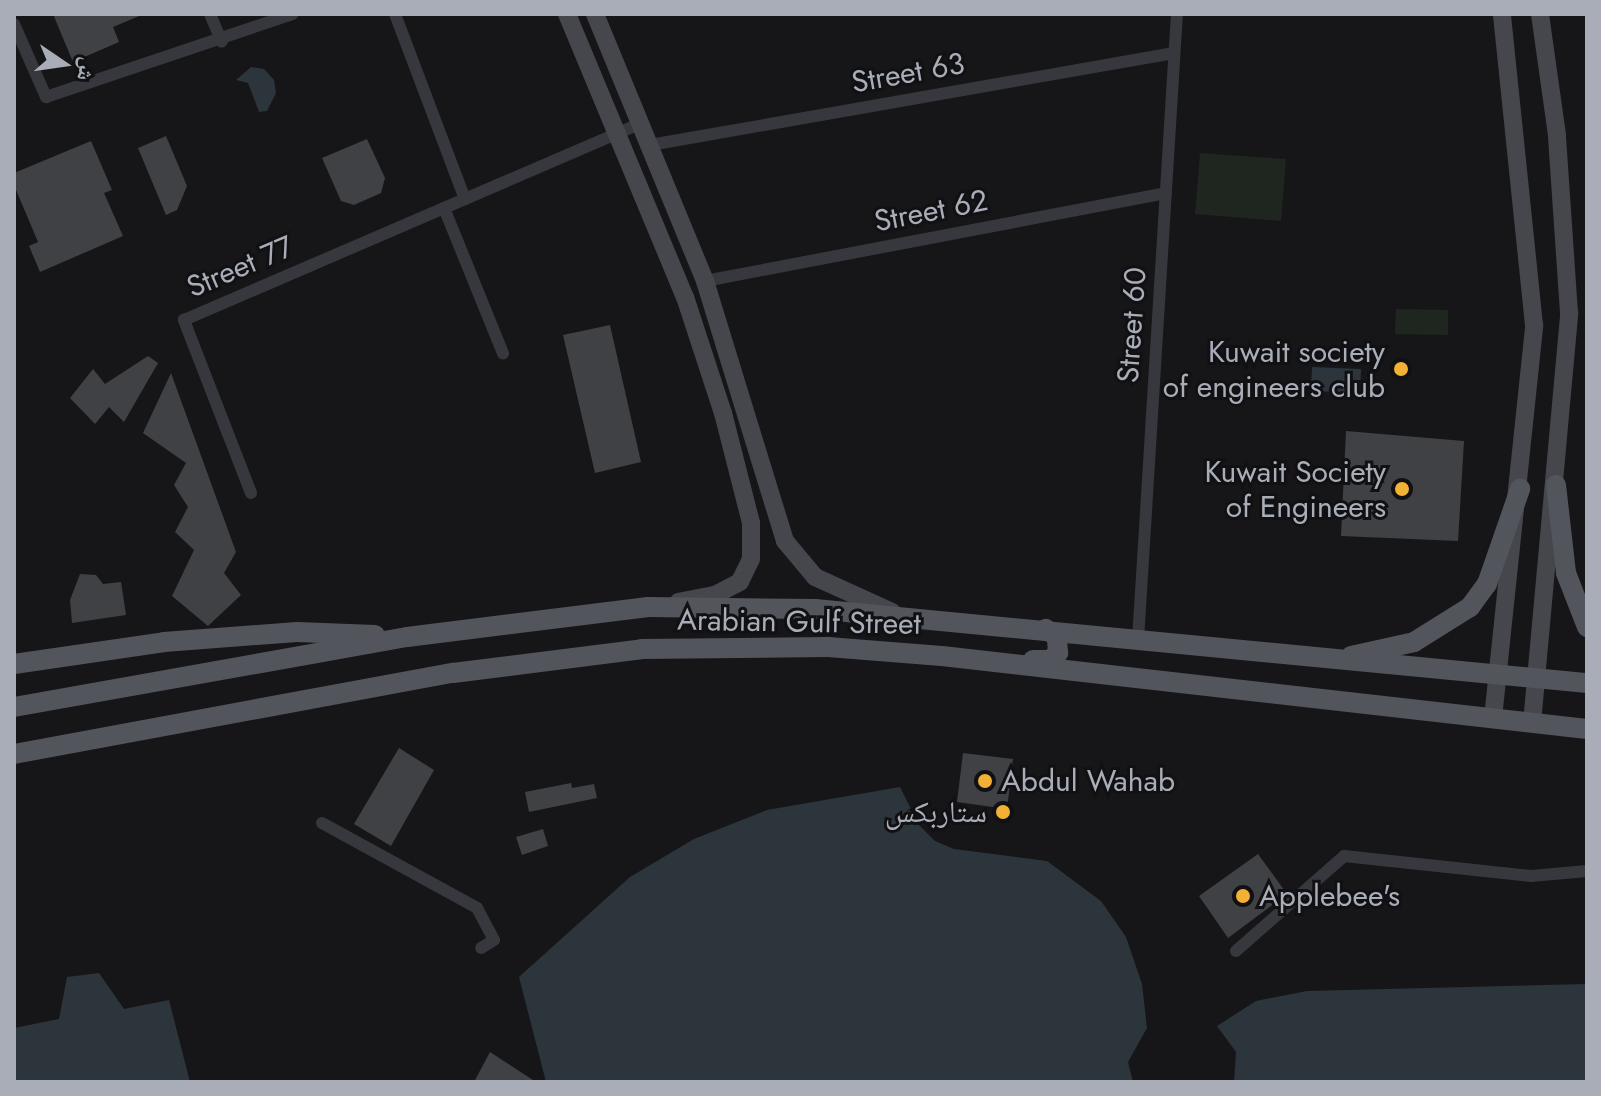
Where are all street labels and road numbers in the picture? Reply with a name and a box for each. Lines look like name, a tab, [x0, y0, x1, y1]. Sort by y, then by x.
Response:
street label: Street 63	[849, 45, 967, 101]
street label: Street 62	[871, 182, 991, 240]
street label: Street 77	[181, 229, 299, 305]
street label: Street 60	[1110, 266, 1154, 384]
street label: Arabian Gulf Street	[677, 602, 921, 642]

